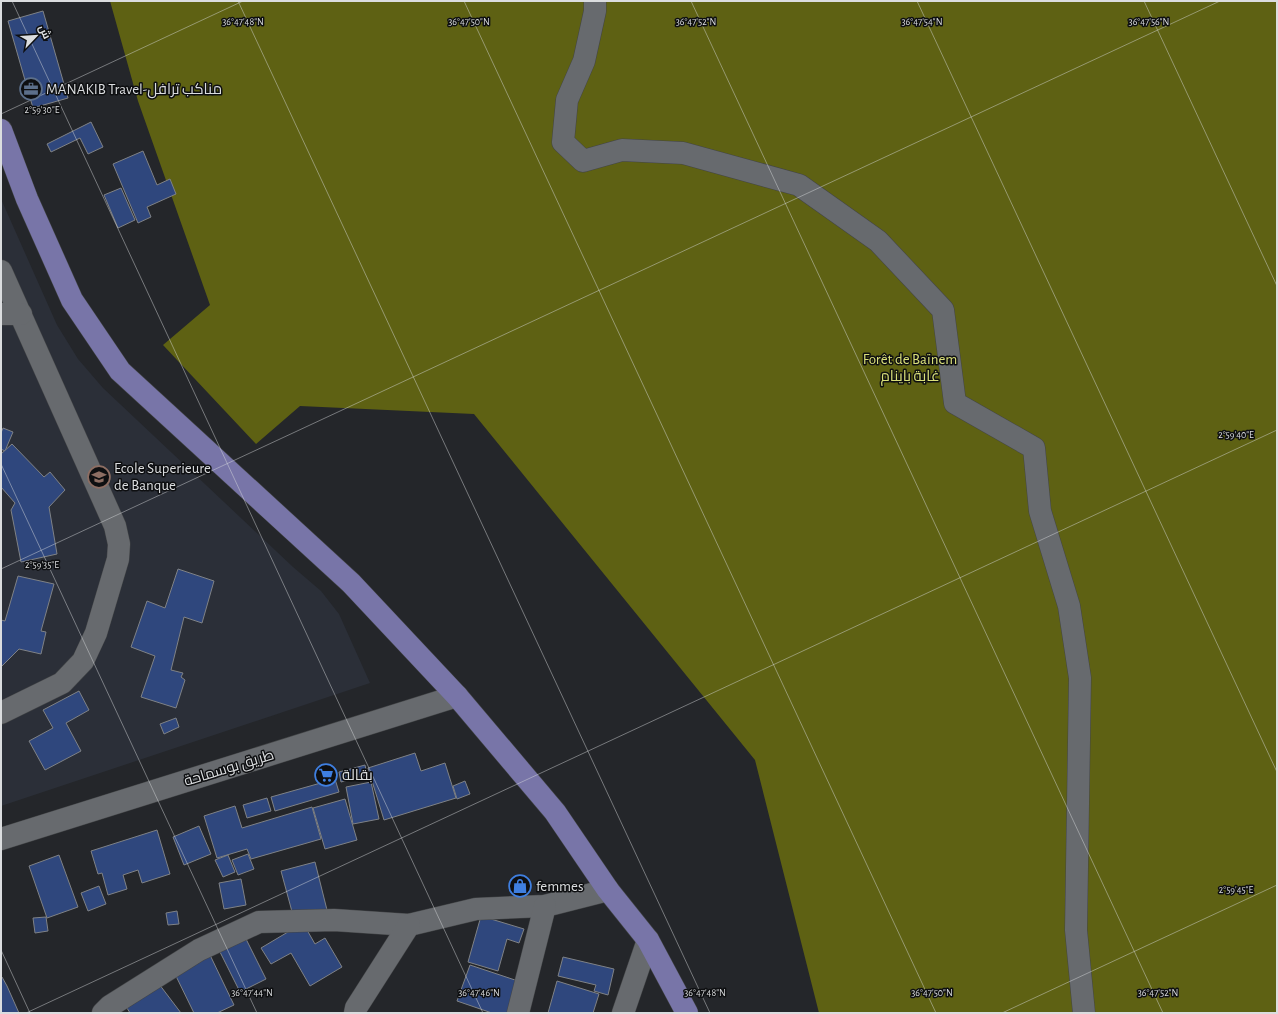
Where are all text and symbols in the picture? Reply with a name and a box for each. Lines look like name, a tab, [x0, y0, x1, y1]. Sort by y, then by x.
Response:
north arrow	[16, 16, 56, 56]
text: 36°47'48"N	[222, 17, 264, 27]
text: 36°47'50"N	[448, 17, 490, 27]
text: 36°47'52"N	[676, 17, 716, 27]
text: 36°47'54"N	[901, 17, 943, 27]
text: 36°47'56"N	[1129, 17, 1169, 27]
text: ش	[36, 23, 53, 41]
office icon: MANAKIB Travel-مناكب ترافل	[18, 76, 44, 102]
place label: MANAKIB Travel-مناكب ترافل	[46, 82, 222, 99]
text: 2°59'30"E	[24, 105, 60, 115]
park label: Forêt de Baïnem غابة باينام	[863, 352, 957, 386]
text: 2°59'40"E	[1218, 430, 1254, 440]
place label: Ecole Superieure de Banque	[114, 461, 211, 493]
school or university icon: Ecole Superieure de Banque	[86, 464, 112, 490]
text: 2°59'35"E	[25, 560, 59, 570]
street label: طريق بوسماحة	[182, 747, 276, 791]
supermarket icon: بقالة	[313, 762, 339, 788]
place label: بقالة	[342, 768, 373, 783]
shop icon: femmes	[507, 873, 533, 899]
place label: femmes	[536, 879, 584, 894]
text: 2°59'45"E	[1219, 885, 1253, 895]
text: 36°47'44"N	[231, 988, 273, 998]
text: 36°47'46"N	[458, 988, 500, 998]
text: 36°47'48"N	[684, 988, 726, 998]
text: 36°47'50"N	[911, 988, 953, 998]
text: 36°47'52"N	[1138, 988, 1178, 998]

